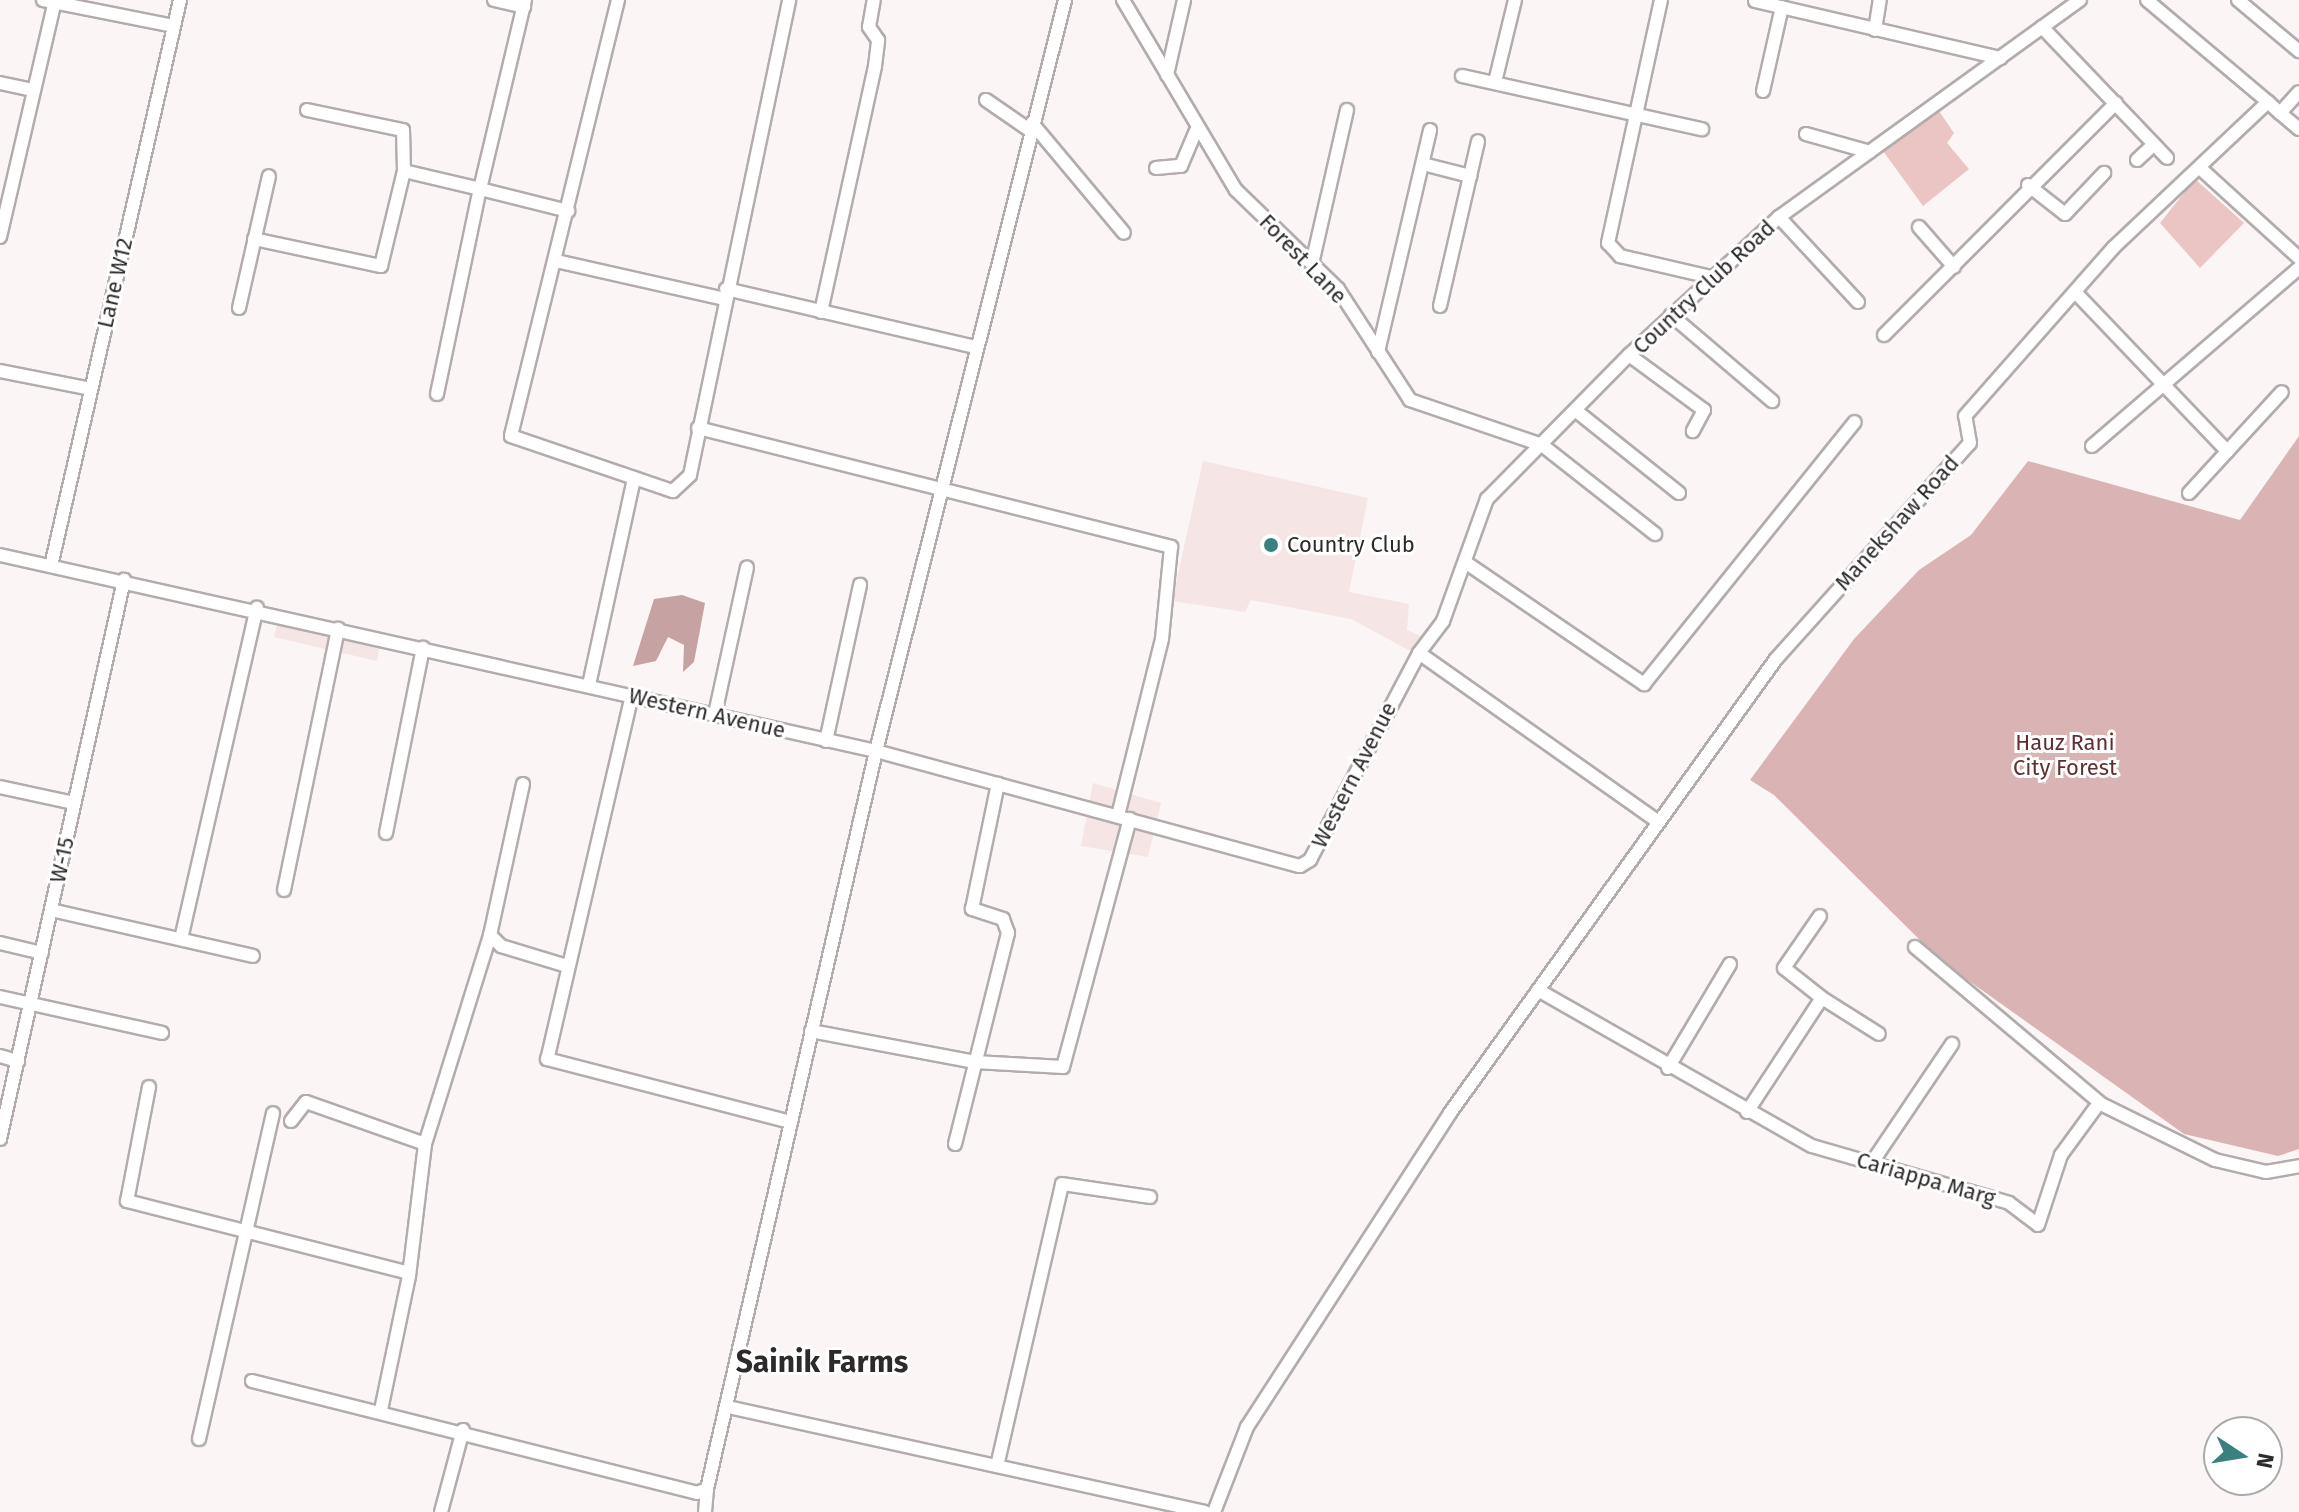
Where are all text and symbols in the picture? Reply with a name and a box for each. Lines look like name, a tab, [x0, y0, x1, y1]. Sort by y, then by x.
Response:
street label: Forest Lane	[1254, 209, 1352, 309]
street label: Country Club Road	[1628, 214, 1780, 360]
street label: Lane W12	[92, 235, 138, 331]
street label: Manekshaw Road	[1829, 450, 1965, 596]
place label: Country Club	[1287, 532, 1415, 558]
marker: Country Club	[1262, 536, 1280, 554]
street label: Western Avenue	[626, 682, 788, 744]
street label: Western Avenue	[1306, 698, 1402, 852]
park label: Hauz Rani City Forest	[2013, 729, 2117, 780]
street label: W-15	[44, 835, 80, 885]
street label: Cariappa Marg	[1854, 1147, 1998, 1211]
district label: Sainik Farms	[736, 1344, 908, 1380]
north arrow	[2203, 1416, 2283, 1496]
text: N	[2250, 1451, 2280, 1471]

